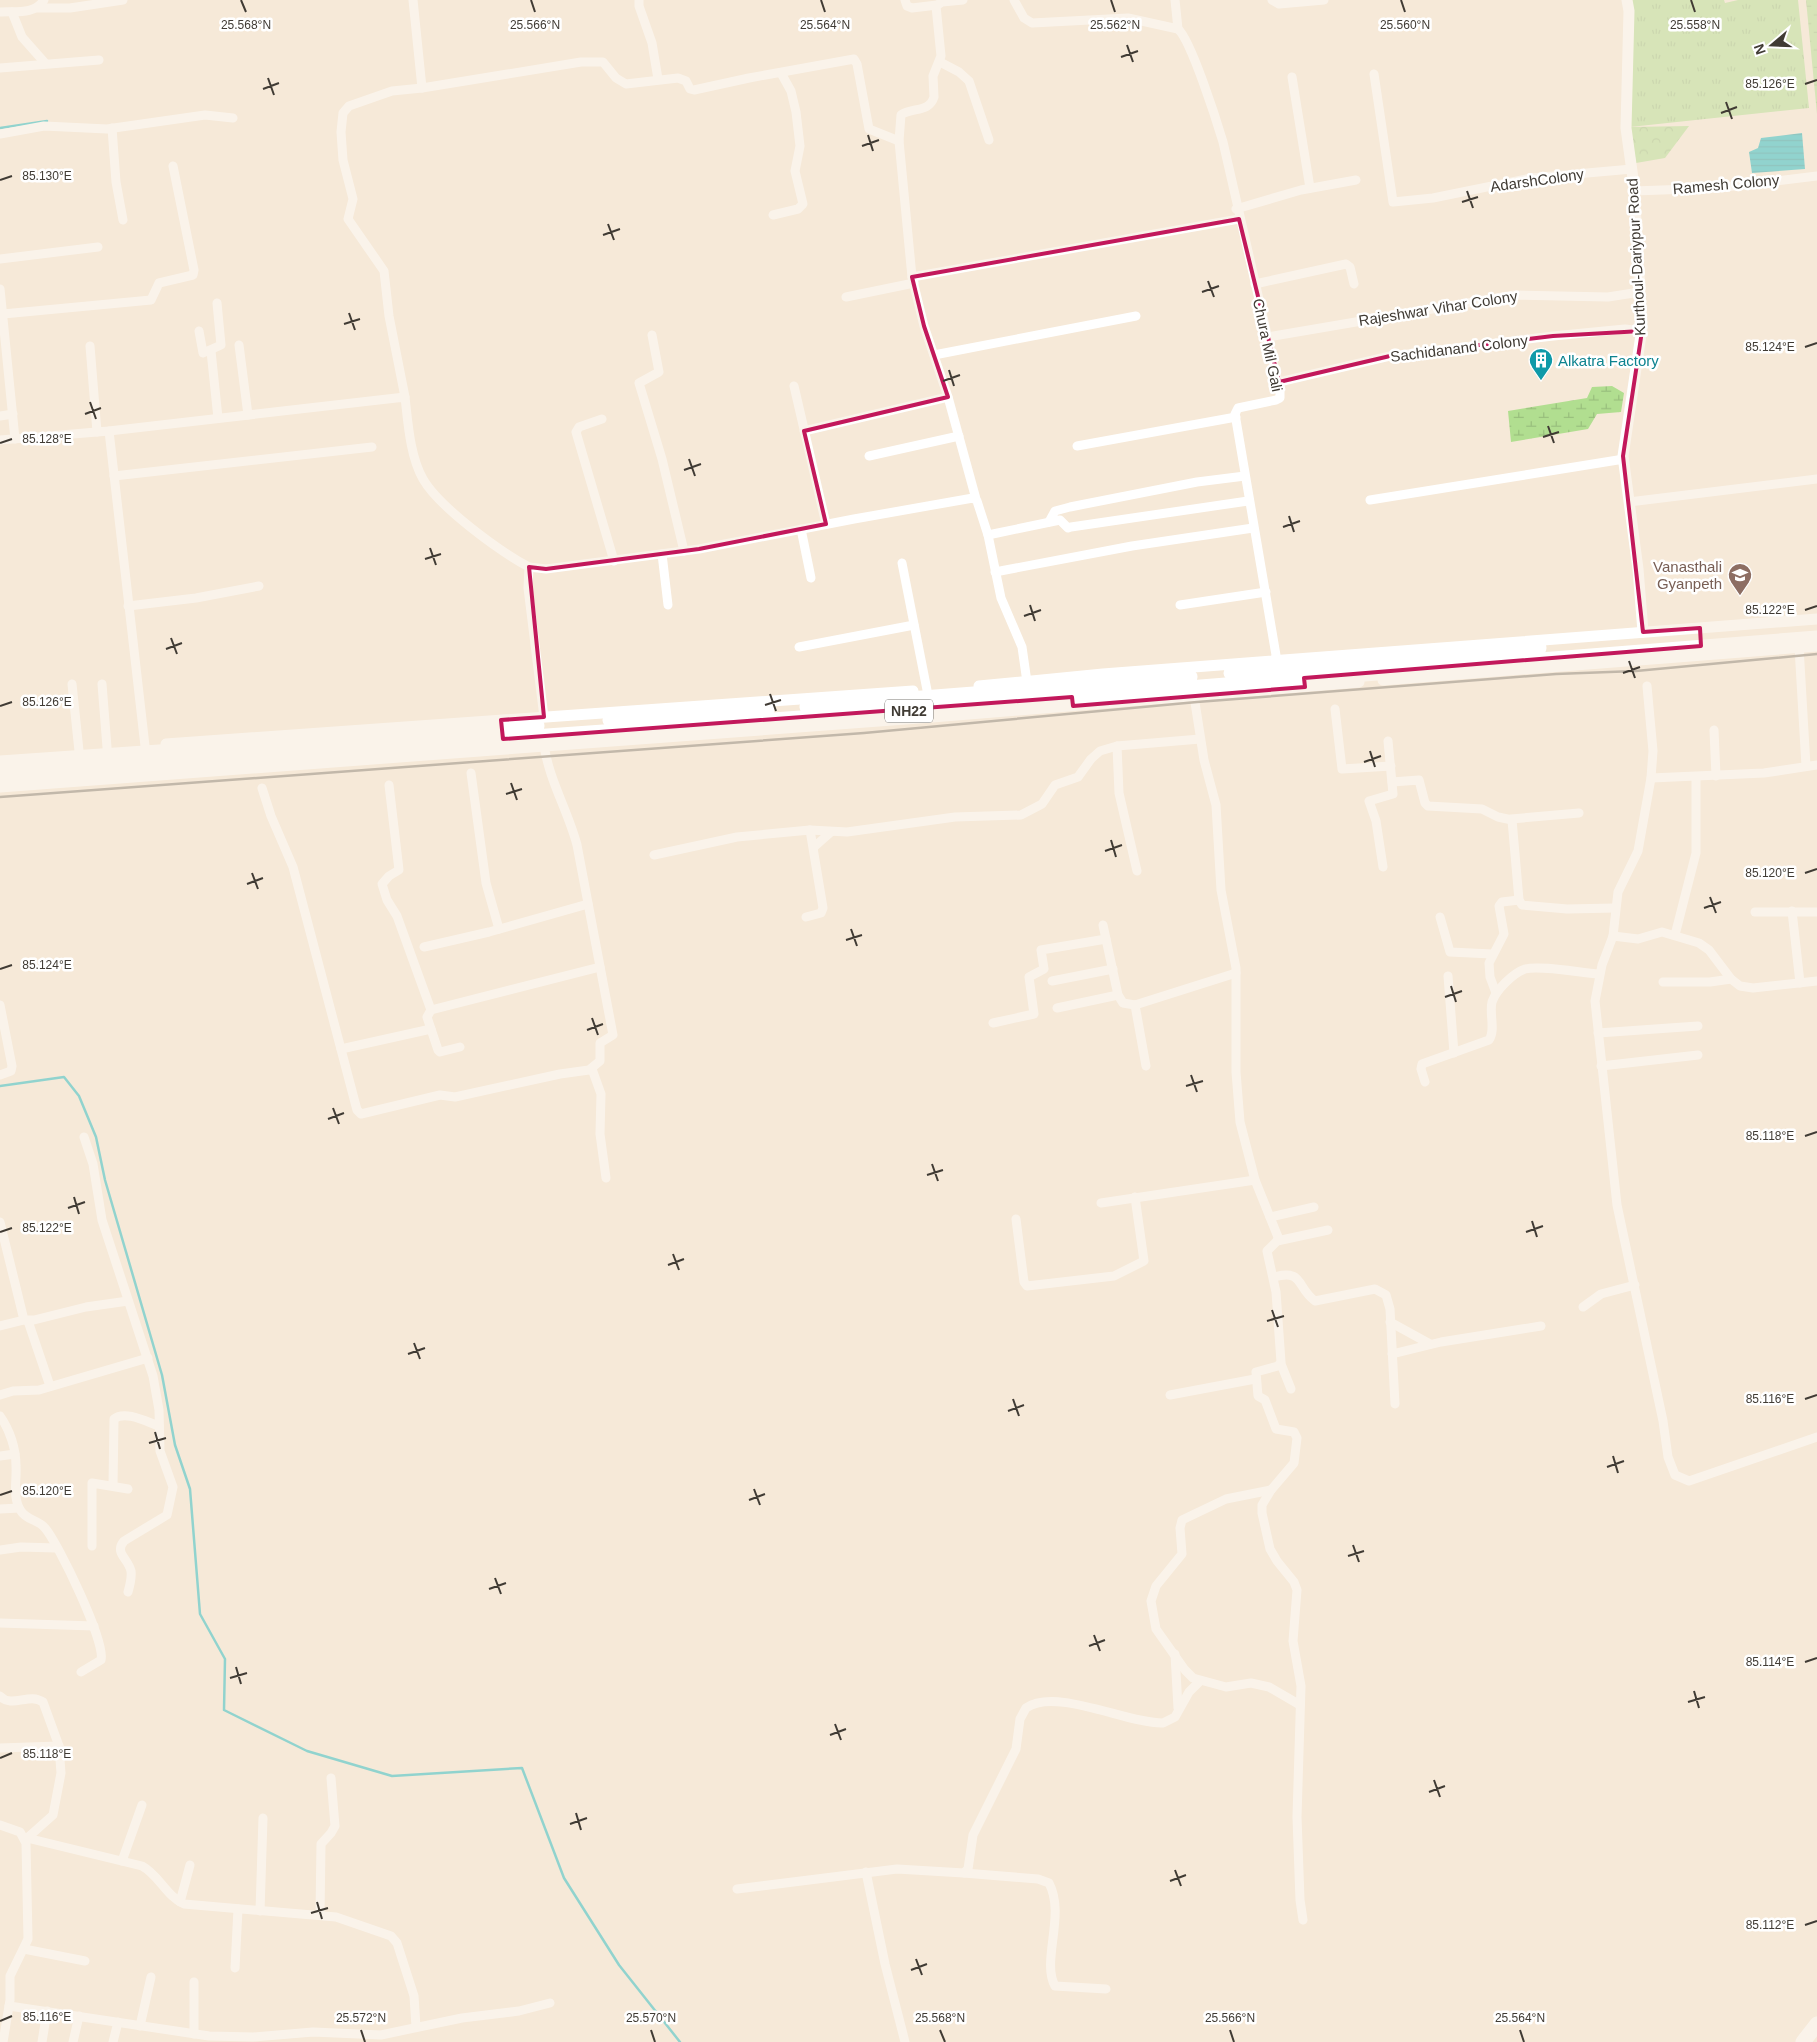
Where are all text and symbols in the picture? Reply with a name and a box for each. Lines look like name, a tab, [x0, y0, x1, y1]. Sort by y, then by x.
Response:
text: 25.568°N	[221, 18, 271, 32]
text: 25.566°N	[510, 18, 560, 32]
text: 25.564°N	[800, 18, 850, 32]
text: 25.562°N	[1090, 18, 1140, 32]
text: 25.560°N	[1380, 18, 1430, 32]
text: 25.558°N	[1670, 18, 1720, 32]
north arrow	[1747, 20, 1797, 70]
text: N	[1750, 42, 1769, 57]
text: 85.126°E	[1745, 77, 1795, 91]
street label: AdarshColony	[1489, 165, 1585, 195]
text: 85.130°E	[22, 169, 72, 183]
street label: Ramesh Colony	[1672, 171, 1780, 197]
street label: Kurthoul-Dariypur Road	[1623, 178, 1649, 336]
street label: Rajeshwar Vihar Colony	[1357, 287, 1519, 329]
street label: Chura Mil Gali	[1250, 297, 1286, 393]
street label: Sachidanand Colony	[1389, 331, 1529, 365]
text: 85.124°E	[1745, 340, 1795, 354]
building icon: Alkatra Factory	[1528, 347, 1554, 381]
place label: Alkatra Factory	[1558, 352, 1659, 369]
text: 85.128°E	[22, 432, 72, 446]
place label: Vanasthali Gyanpeth	[1653, 558, 1722, 592]
school or university icon: Vanasthali Gyanpeth	[1727, 562, 1753, 596]
text: 85.122°E	[1745, 603, 1795, 617]
text: 85.126°E	[22, 695, 72, 709]
road number: NH22	[885, 699, 933, 722]
text: 85.120°E	[1745, 866, 1795, 880]
text: 85.124°E	[22, 958, 72, 972]
text: 85.118°E	[1746, 1129, 1794, 1143]
text: 85.122°E	[22, 1221, 72, 1235]
text: 85.116°E	[1746, 1392, 1794, 1406]
text: 85.120°E	[22, 1484, 72, 1498]
text: 85.114°E	[1746, 1655, 1794, 1669]
text: 85.118°E	[23, 1747, 71, 1761]
text: 85.112°E	[1746, 1918, 1794, 1932]
text: 85.116°E	[23, 2010, 71, 2024]
text: 25.572°N	[336, 2011, 386, 2025]
text: 25.570°N	[626, 2011, 676, 2025]
text: 25.568°N	[915, 2011, 965, 2025]
text: 25.566°N	[1205, 2011, 1255, 2025]
text: 25.564°N	[1495, 2011, 1545, 2025]

